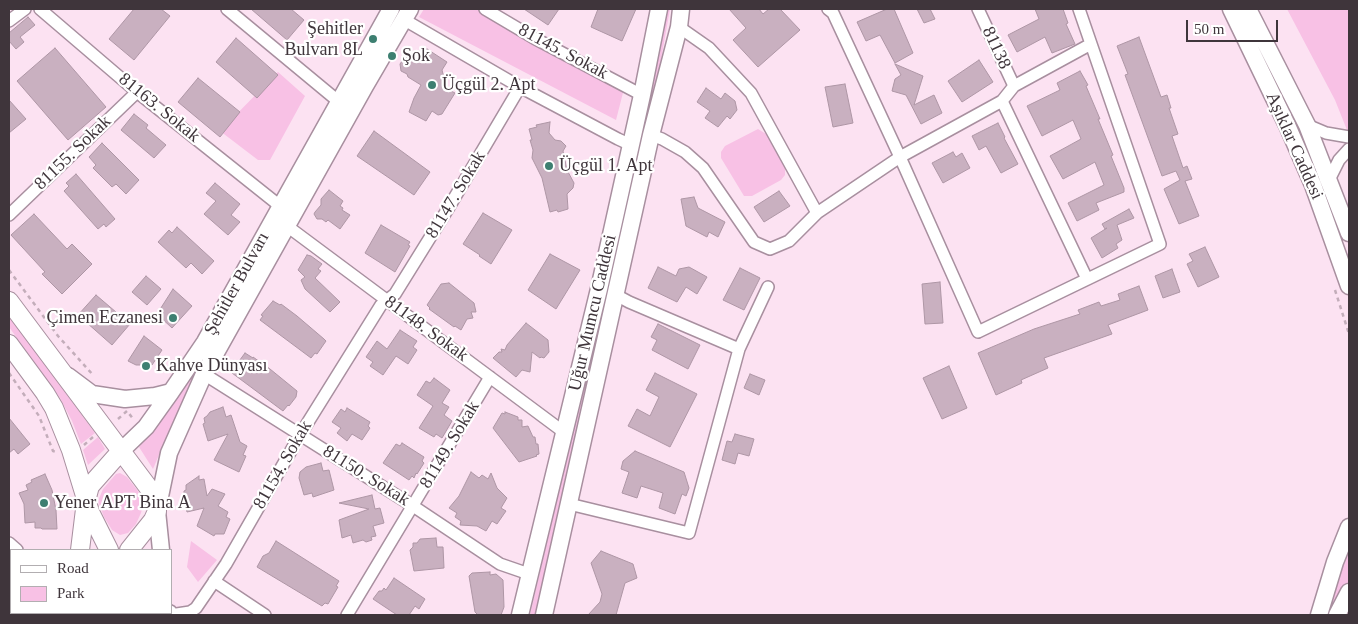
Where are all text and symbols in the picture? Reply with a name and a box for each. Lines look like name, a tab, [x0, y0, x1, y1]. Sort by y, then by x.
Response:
scale bar	[1188, 10, 1280, 42]
place label: Şehitler Bulvarı 8L	[285, 18, 363, 60]
street label: 81145. Sokak	[515, 19, 611, 85]
text: 50 m	[1194, 21, 1224, 37]
street label: 81138	[977, 23, 1015, 73]
marker: Şehitler Bulvarı 8L	[367, 33, 379, 45]
place label: Şok	[402, 45, 430, 67]
marker: Şok	[386, 50, 398, 62]
street label: 81163. Sokak	[114, 69, 204, 147]
place label: Üçgül 2. Apt	[442, 74, 535, 96]
marker: Üçgül 2. Apt	[426, 79, 438, 91]
street label: Aşıklar Caddesi	[1261, 89, 1327, 203]
street label: 81155. Sokak	[30, 111, 116, 195]
street label: 81147. Sokak	[421, 147, 491, 243]
place label: Üçgül 1. Apt	[559, 155, 652, 177]
marker: Üçgül 1. Apt	[543, 160, 555, 172]
street label: Şehitler Bulvarı	[200, 229, 274, 339]
street label: Uğur Mumcu Caddesi	[564, 233, 622, 393]
street label: 81148. Sokak	[380, 291, 472, 367]
place label: Çimen Eczanesi	[47, 307, 163, 329]
marker: Çimen Eczanesi	[167, 312, 179, 324]
place label: Kahve Dünyası	[156, 355, 267, 377]
marker: Kahve Dünyası	[140, 360, 152, 372]
street label: 81149. Sokak	[415, 397, 485, 493]
street label: 81154. Sokak	[249, 417, 317, 513]
street label: 81150. Sokak	[319, 441, 413, 511]
place label: Yener APT Bina A	[54, 492, 191, 514]
marker: Yener APT Bina A	[38, 497, 50, 509]
legend	[10, 549, 172, 614]
text: Road	[57, 560, 89, 576]
text: Park	[57, 585, 85, 601]

